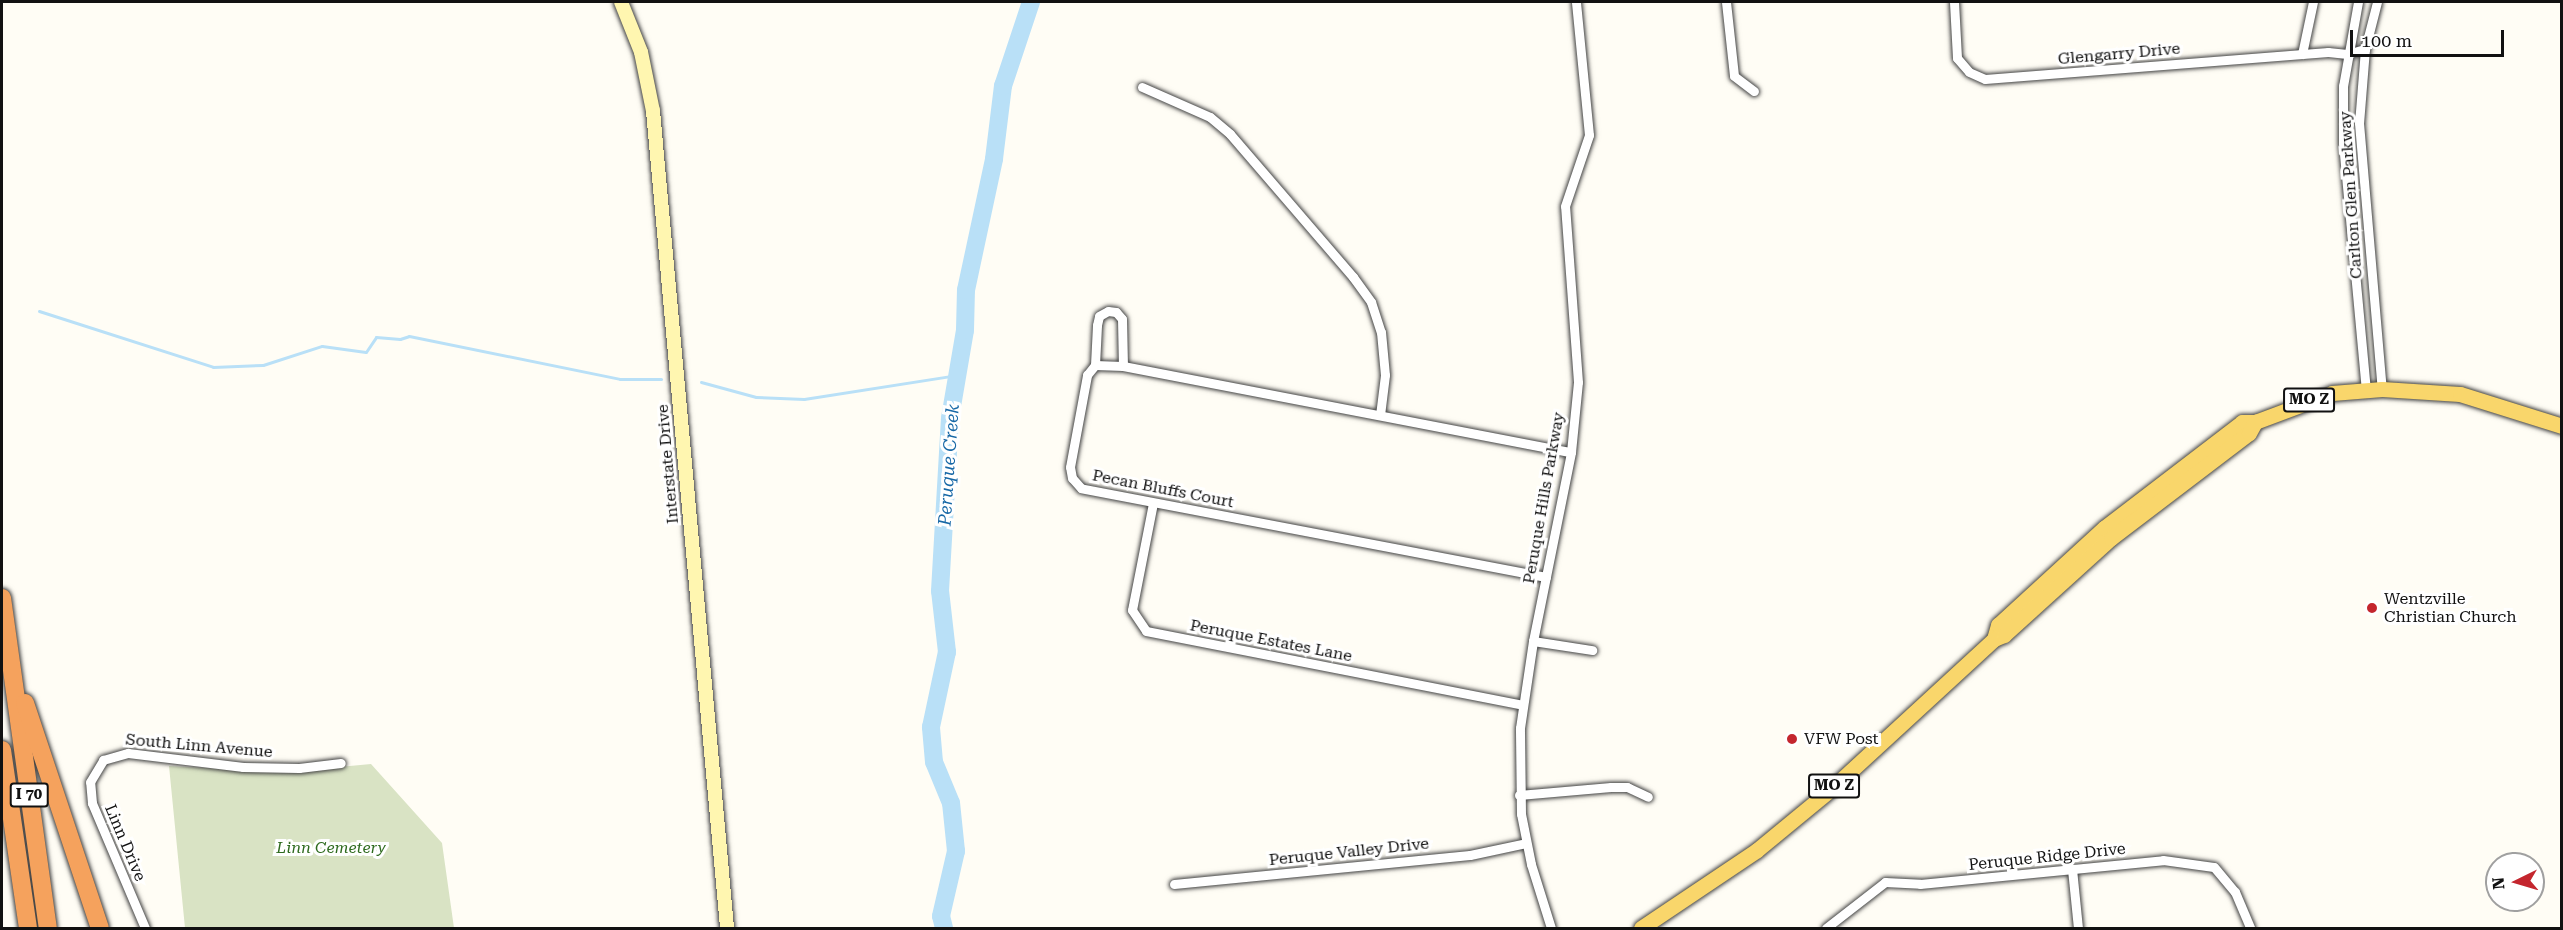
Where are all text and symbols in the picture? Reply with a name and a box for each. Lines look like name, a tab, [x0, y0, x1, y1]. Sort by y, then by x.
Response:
scale bar	[2353, 18, 2508, 56]
text: 100 m	[2361, 30, 2412, 51]
street label: Glengarry Drive	[2057, 39, 2181, 69]
street label: Carlton Glen Parkway	[2336, 111, 2366, 279]
road number: MO Z	[2282, 388, 2336, 412]
street label: Interstate Drive	[653, 403, 683, 525]
water label: Peruque Creek	[934, 403, 964, 527]
street label: Peruque Hills Parkway	[1519, 411, 1569, 585]
street label: Pecan Bluffs Court	[1091, 466, 1235, 512]
place label: Wentzville Christian Church	[2384, 589, 2517, 627]
marker: Wentzville Christian Church	[2365, 601, 2379, 615]
street label: Peruque Estates Lane	[1188, 616, 1354, 666]
place label: VFW Post	[1804, 729, 1879, 749]
street label: South Linn Avenue	[125, 730, 273, 762]
marker: VFW Post	[1785, 732, 1799, 746]
road number: MO Z	[1807, 774, 1861, 798]
road number: I 70	[9, 783, 48, 807]
street label: Linn Drive	[100, 802, 150, 884]
street label: Peruque Valley Drive	[1268, 834, 1430, 870]
park label: Linn Cemetery	[276, 838, 386, 858]
street label: Peruque Ridge Drive	[1967, 839, 2127, 875]
north arrow	[2485, 852, 2545, 912]
text: N	[2489, 876, 2509, 890]

